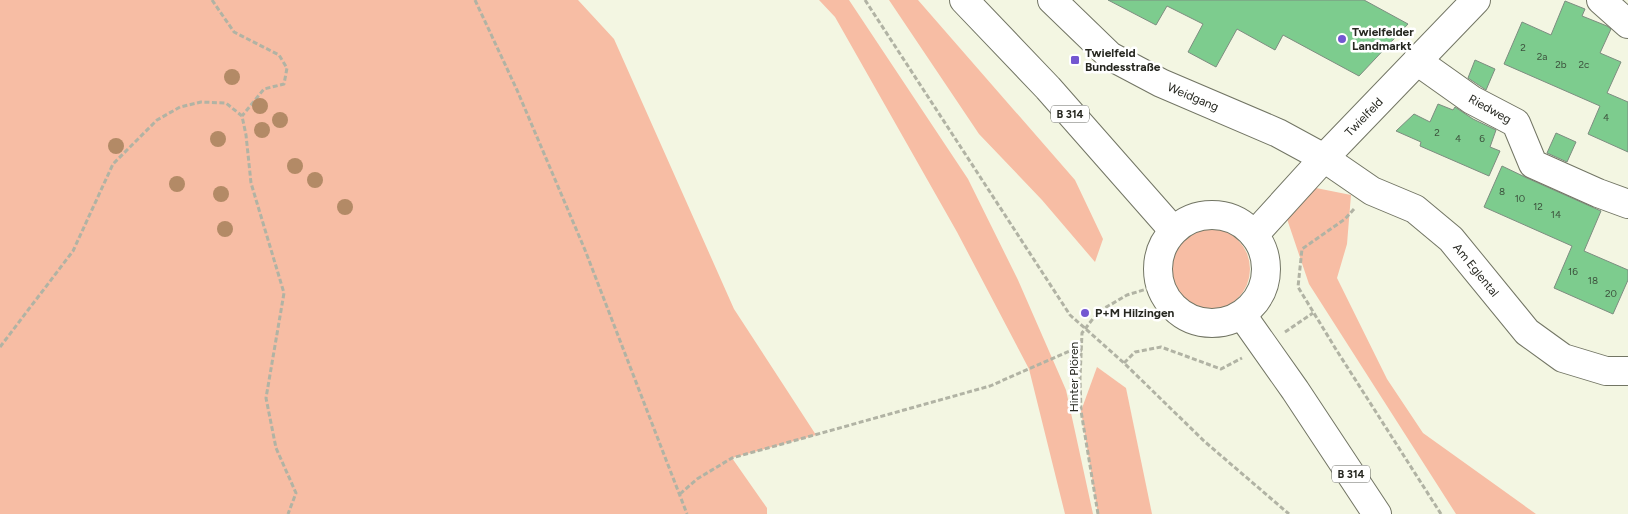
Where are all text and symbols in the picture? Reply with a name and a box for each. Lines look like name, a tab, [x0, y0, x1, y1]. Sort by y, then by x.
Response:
place label: Twielfelder Landmarkt	[1352, 25, 1414, 53]
marker: Twielfelder Landmarkt	[1336, 33, 1348, 45]
house number: 2	[1520, 41, 1526, 54]
place label: Twielfeld Bundesstraße	[1085, 46, 1161, 74]
house number: 2a	[1537, 50, 1547, 63]
marker: Twielfeld Bundesstraße	[1069, 54, 1081, 66]
house number: 2b	[1555, 58, 1567, 71]
house number: 2c	[1579, 58, 1590, 71]
street label: Weidgang	[1165, 80, 1221, 114]
street label: Riedweg	[1466, 92, 1514, 126]
street label: Twielfeld	[1342, 95, 1386, 139]
road number: B 314	[1051, 106, 1089, 122]
house number: 4	[1603, 111, 1609, 124]
house number: 2	[1434, 126, 1440, 139]
house number: 4	[1455, 132, 1461, 145]
house number: 6	[1479, 132, 1485, 145]
house number: 8	[1499, 185, 1505, 198]
house number: 10	[1515, 192, 1525, 205]
house number: 12	[1533, 200, 1543, 213]
house number: 14	[1551, 208, 1561, 221]
street label: Am Eglental	[1450, 240, 1502, 300]
house number: 16	[1568, 265, 1578, 278]
house number: 18	[1588, 274, 1598, 287]
house number: 20	[1605, 287, 1617, 300]
place label: P+M Hilzingen	[1095, 306, 1175, 320]
marker: P+M Hilzingen	[1079, 307, 1091, 319]
street label: Hinter Plören	[1067, 341, 1081, 412]
road number: B 314	[1332, 466, 1370, 482]

